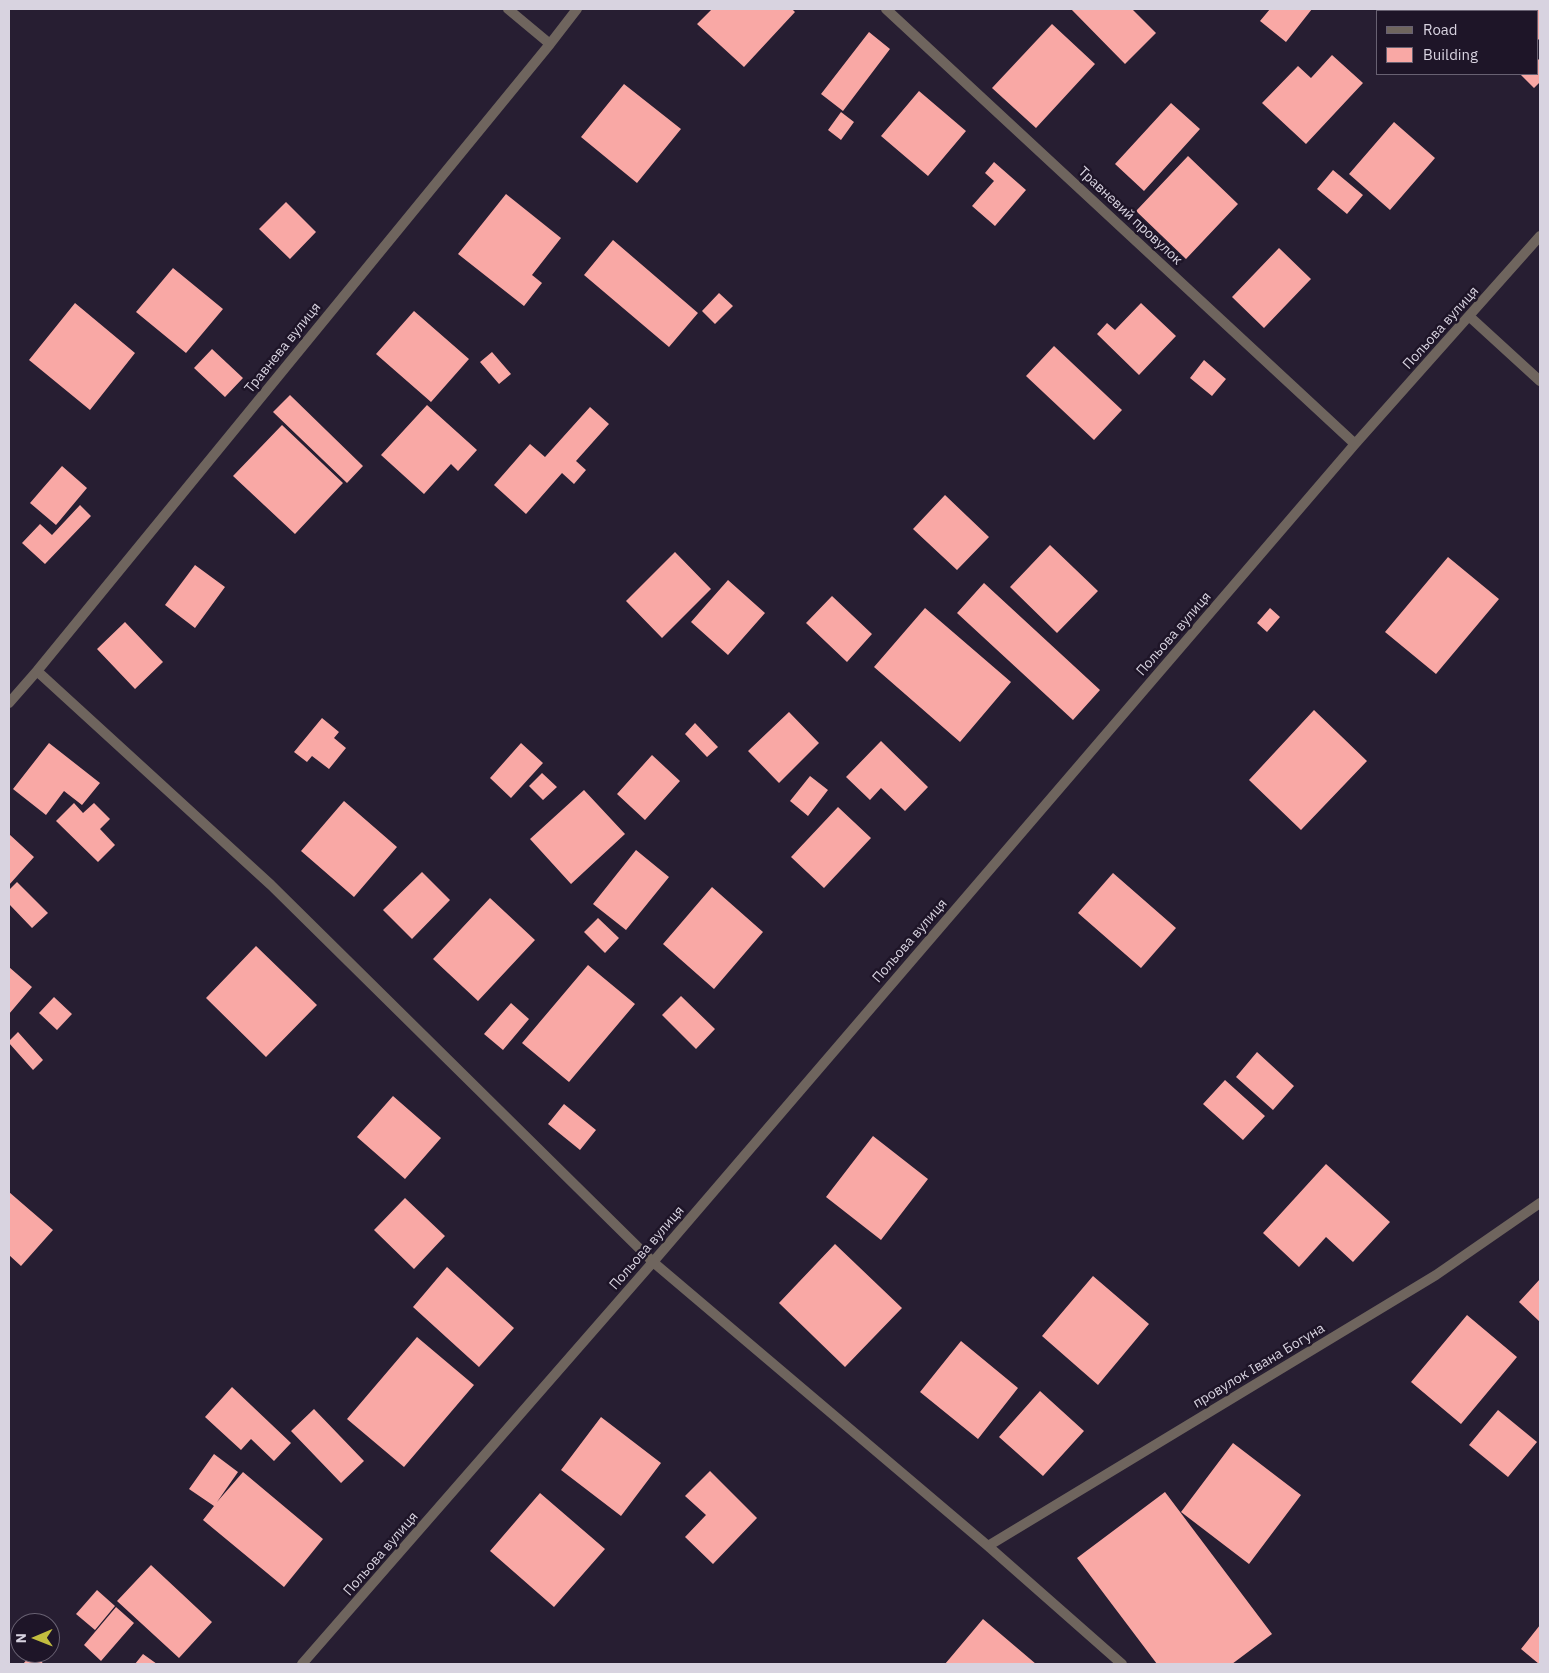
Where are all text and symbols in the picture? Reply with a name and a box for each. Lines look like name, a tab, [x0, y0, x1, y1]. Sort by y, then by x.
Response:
legend	[1376, 10, 1539, 75]
text: Road	[1423, 20, 1458, 39]
text: Building	[1423, 45, 1478, 64]
street label: Травневий провулок	[1074, 163, 1186, 269]
street label: Польова вулиця	[1399, 283, 1483, 373]
street label: Травнева вулиця	[241, 299, 325, 397]
street label: Польова вулиця	[1133, 589, 1215, 679]
street label: Польова вулиця	[869, 896, 951, 986]
street label: Польова вулиця	[606, 1203, 688, 1293]
street label: провулок Івана Богуна	[1190, 1320, 1328, 1412]
street label: Польова вулиця	[340, 1509, 422, 1599]
north arrow	[10, 1613, 60, 1663]
text: N	[12, 1633, 30, 1643]

